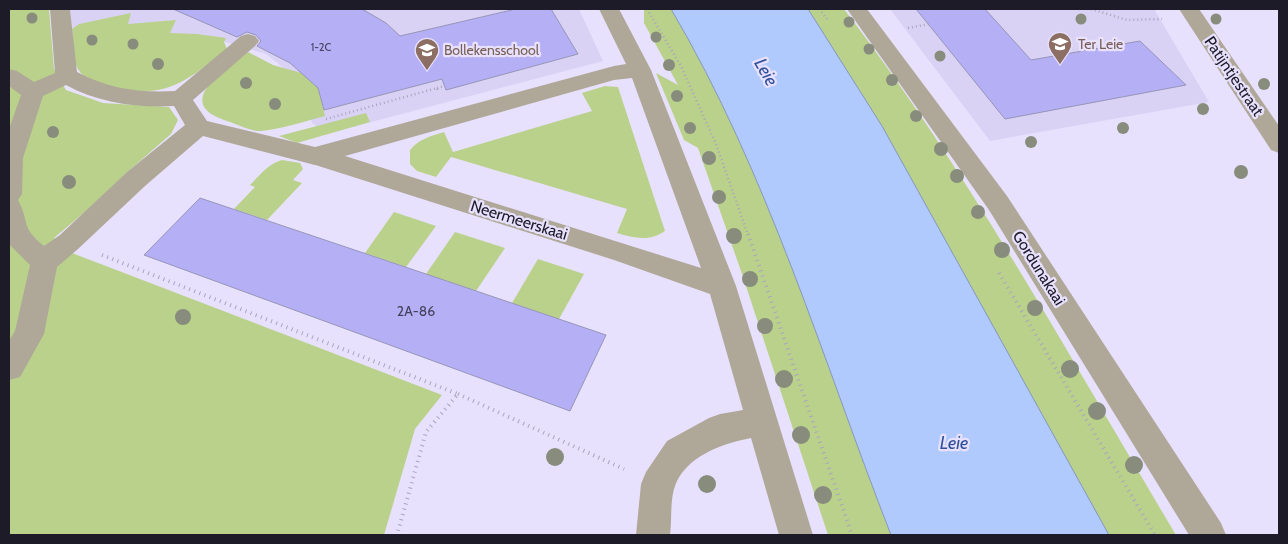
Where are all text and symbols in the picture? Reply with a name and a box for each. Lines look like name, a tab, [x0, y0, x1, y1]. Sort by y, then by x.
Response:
school or university icon: Ter Leie	[1047, 31, 1073, 65]
street label: Patijntjestraat	[1200, 33, 1268, 120]
place label: Ter Leie	[1078, 35, 1123, 53]
school or university icon: Bollekensschool	[414, 37, 440, 71]
house number: 1-2C	[311, 40, 332, 54]
place label: Bollekensschool	[444, 41, 540, 59]
water label: Leie	[749, 54, 783, 90]
street label: Neermeerskaai	[468, 196, 570, 244]
street label: Gordunakaai	[1009, 227, 1069, 309]
house number: 2A-86	[397, 302, 435, 320]
water label: Leie	[940, 432, 968, 454]

